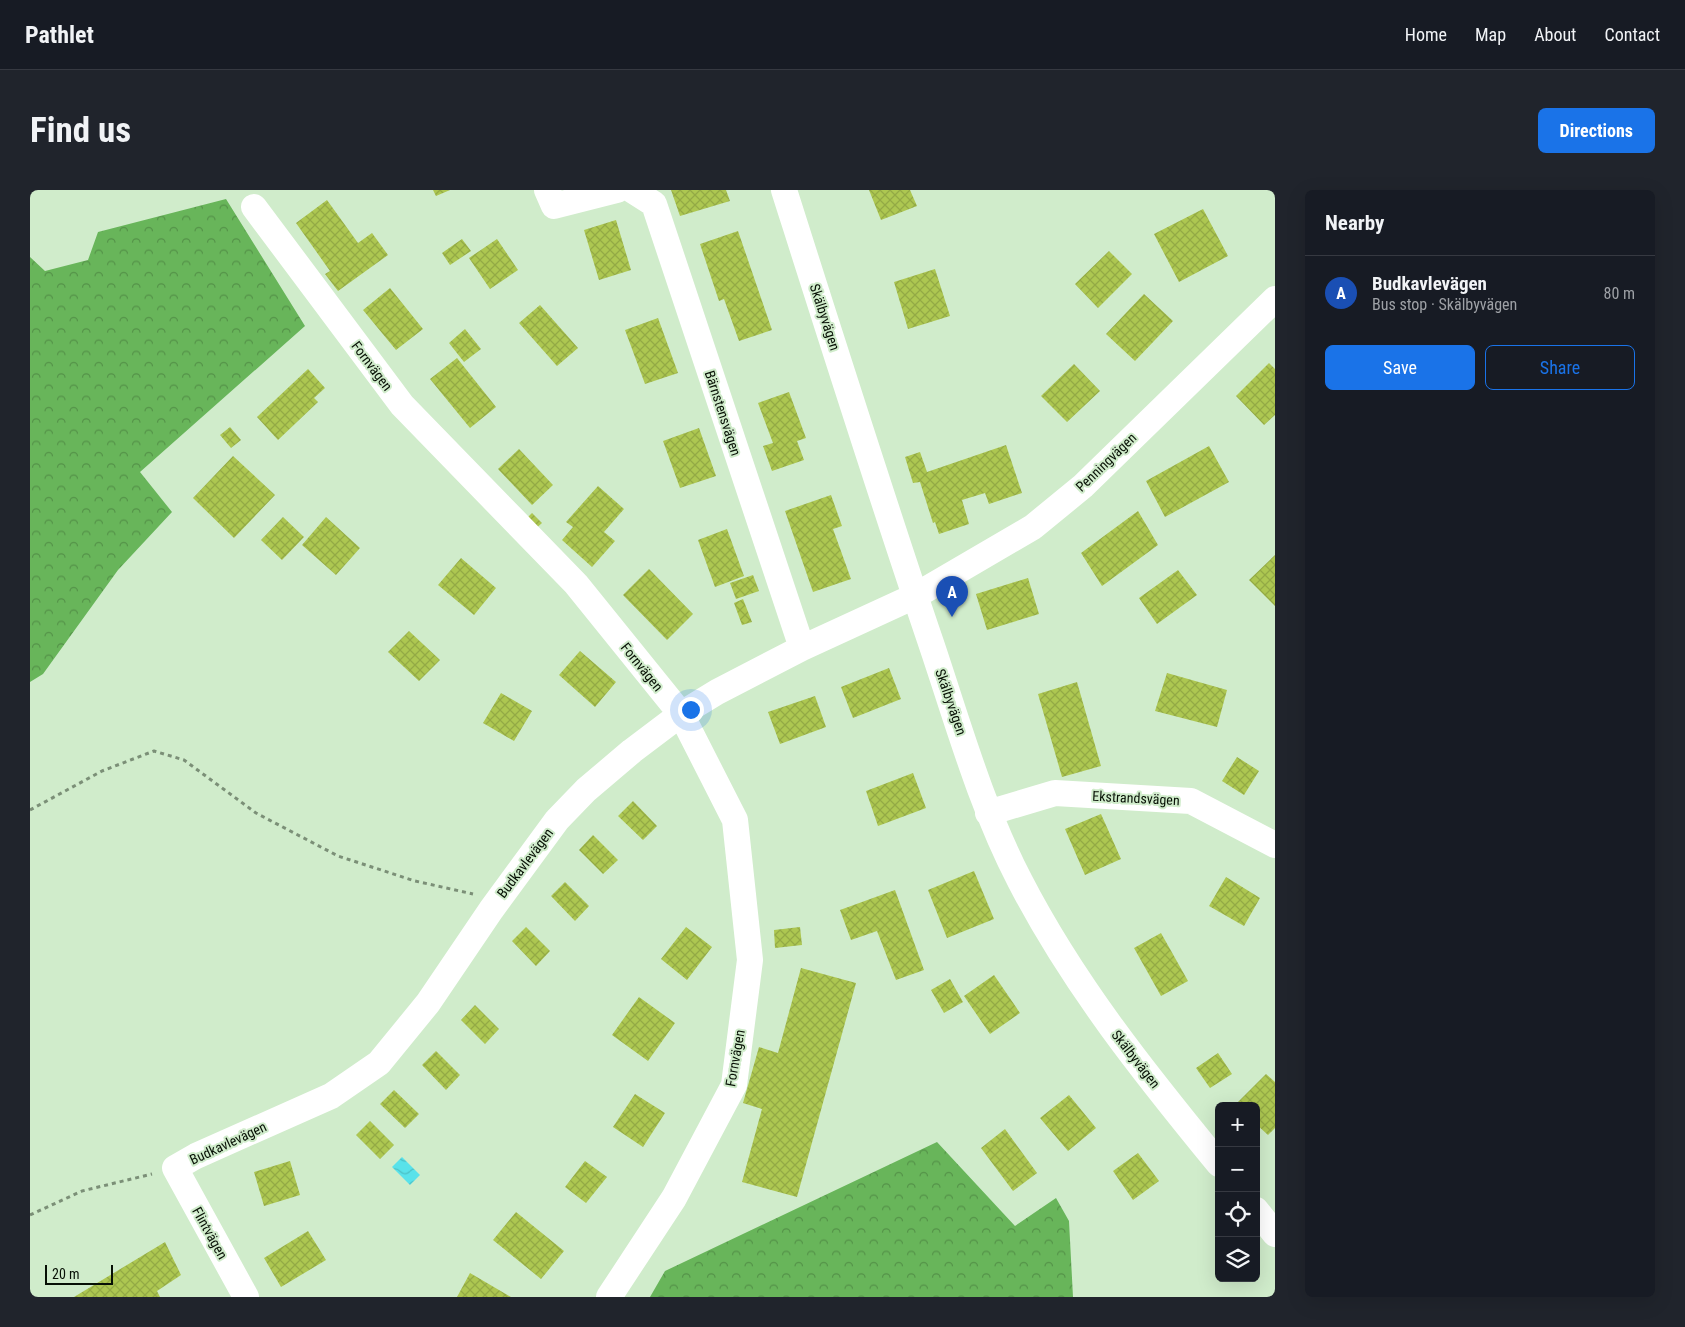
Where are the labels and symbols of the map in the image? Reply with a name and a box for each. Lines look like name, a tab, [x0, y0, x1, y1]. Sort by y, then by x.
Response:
street label: Skälbyvägen	[807, 282, 843, 352]
street label: Fornvägen	[348, 338, 396, 394]
street label: Bärnstensvägen	[702, 368, 744, 458]
street label: Penningvägen	[1073, 429, 1139, 495]
pin: A	[936, 576, 968, 617]
street label: Fornvägen	[618, 640, 666, 694]
street label: Skälbyvägen	[932, 667, 970, 737]
your location	[678, 697, 704, 723]
street label: Ekstrandsvägen	[1092, 788, 1180, 808]
street label: Budkavlevägen	[494, 825, 556, 901]
street label: Skälbyvägen	[1108, 1027, 1164, 1091]
street label: Fornvägen	[722, 1028, 748, 1088]
street label: Budkavlevägen	[187, 1118, 269, 1168]
street label: Flintvägen	[189, 1204, 231, 1262]
scale bar	[45, 1262, 112, 1285]

